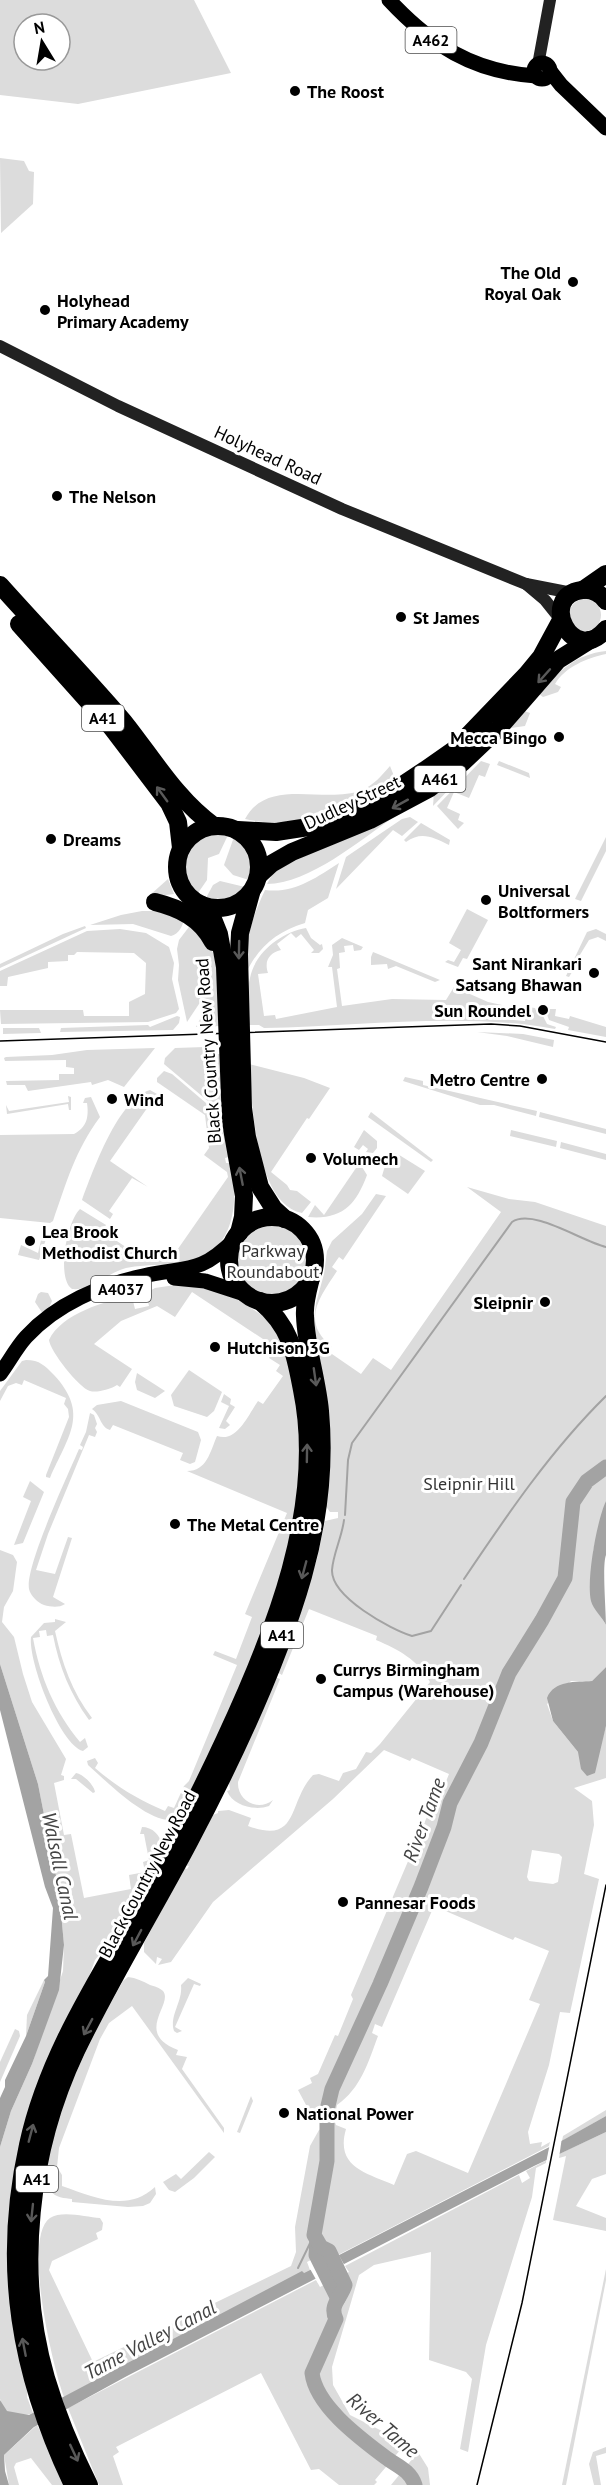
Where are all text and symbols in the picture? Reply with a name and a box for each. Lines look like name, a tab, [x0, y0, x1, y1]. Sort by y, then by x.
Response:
north arrow	[12, 12, 72, 72]
text: N	[32, 16, 46, 38]
road number: A462	[406, 27, 456, 53]
place label: The Roost	[307, 80, 385, 103]
marker: The Roost	[288, 84, 302, 98]
place label: The Old Royal Oak	[485, 261, 561, 305]
marker: The Old Royal Oak	[566, 275, 580, 289]
place label: Holyhead Primary Academy	[57, 289, 189, 333]
marker: Holyhead Primary Academy	[38, 303, 52, 317]
street label: Holyhead Road	[211, 420, 325, 490]
place label: The Nelson	[69, 485, 156, 508]
marker: The Nelson	[50, 489, 64, 503]
place label: St James	[413, 606, 480, 629]
marker: St James	[394, 610, 408, 624]
one-way arrow	[537, 668, 551, 683]
road number: A41	[82, 705, 124, 731]
place label: Mecca Bingo	[450, 726, 547, 749]
marker: Mecca Bingo	[552, 730, 566, 744]
road number: A461	[414, 766, 466, 792]
street label: Dudley Street	[300, 770, 404, 834]
one-way arrow	[156, 786, 168, 802]
one-way arrow	[391, 799, 409, 810]
place label: Dreams	[63, 828, 122, 851]
marker: Dreams	[44, 832, 58, 846]
place label: Universal Boltformers	[498, 879, 590, 923]
marker: Universal Boltformers	[479, 893, 493, 907]
one-way arrow	[233, 939, 245, 959]
place label: Sant Nirankari Satsang Bhawan	[456, 952, 582, 996]
street label: Black Country New Road	[190, 957, 226, 1145]
marker: Sant Nirankari Satsang Bhawan	[587, 966, 601, 980]
place label: Sun Roundel	[434, 999, 532, 1022]
marker: Sun Roundel	[536, 1003, 550, 1017]
place label: Metro Centre	[430, 1068, 530, 1091]
marker: Metro Centre	[535, 1072, 549, 1086]
place label: Wind	[124, 1088, 164, 1111]
marker: Wind	[105, 1092, 119, 1106]
place label: Volumech	[322, 1147, 398, 1170]
marker: Volumech	[304, 1151, 318, 1165]
one-way arrow	[235, 1166, 246, 1186]
place label: Lea Brook Methodist Church	[42, 1220, 178, 1264]
marker: Lea Brook Methodist Church	[23, 1234, 37, 1248]
park label: Parkway Roundabout	[227, 1239, 319, 1283]
road number: A4037	[91, 1276, 151, 1302]
place label: Sleipnir	[473, 1291, 534, 1314]
marker: Sleipnir	[538, 1295, 552, 1309]
place label: Hutchison 3G	[227, 1336, 330, 1359]
marker: Hutchison 3G	[208, 1340, 222, 1354]
one-way arrow	[310, 1366, 321, 1386]
one-way arrow	[301, 1444, 313, 1464]
park label: Sleipnir Hill	[423, 1472, 516, 1495]
place label: The Metal Centre	[187, 1513, 319, 1536]
marker: The Metal Centre	[168, 1517, 182, 1531]
one-way arrow	[298, 1560, 310, 1579]
road number: A41	[261, 1622, 303, 1648]
place label: Currys Birmingham Campus (Warehouse)	[333, 1658, 494, 1702]
marker: Currys Birmingham Campus (Warehouse)	[314, 1672, 328, 1686]
water label: River Tame	[397, 1774, 452, 1866]
street label: Black Country New Road	[93, 1786, 201, 1962]
water label: Walsall Canal	[36, 1810, 84, 1923]
place label: Pannesar Foods	[355, 1891, 476, 1914]
marker: Pannesar Foods	[336, 1895, 350, 1909]
one-way arrow	[131, 1928, 142, 1946]
one-way arrow	[82, 2018, 94, 2035]
place label: National Power	[296, 2102, 414, 2125]
marker: National Power	[277, 2106, 291, 2120]
one-way arrow	[26, 2124, 37, 2143]
road number: A41	[16, 2166, 58, 2192]
one-way arrow	[26, 2202, 37, 2222]
water label: Tame Valley Canal	[79, 2294, 221, 2386]
one-way arrow	[18, 2337, 29, 2357]
water label: River Tame	[341, 2386, 425, 2464]
one-way arrow	[69, 2444, 81, 2462]

